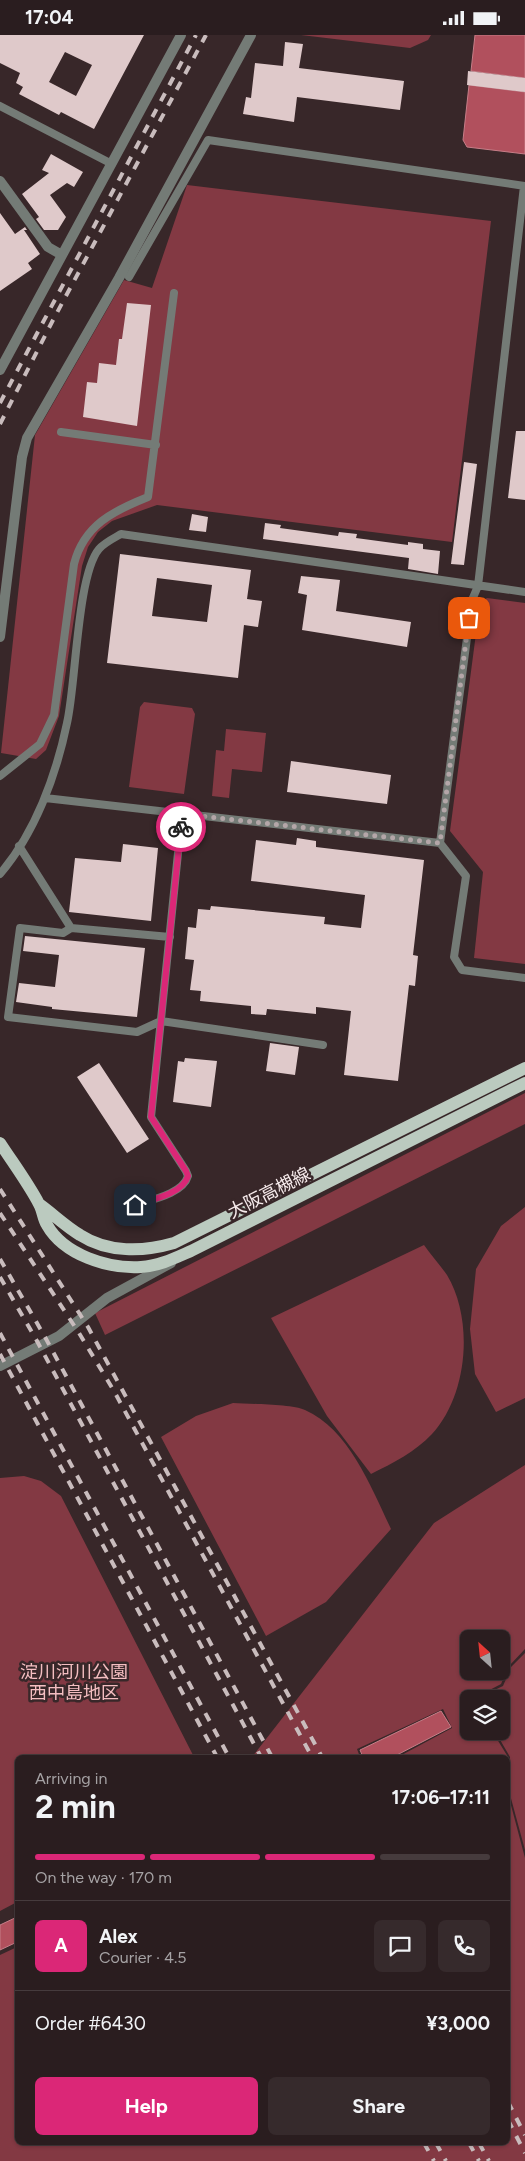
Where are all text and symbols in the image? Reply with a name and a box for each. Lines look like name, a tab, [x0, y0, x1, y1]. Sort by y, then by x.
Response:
text: 17:04	[25, 6, 74, 29]
pin	[448, 597, 490, 639]
icon: bag	[455, 604, 483, 632]
courier	[156, 802, 206, 852]
icon: bike	[167, 813, 195, 841]
street label: 大阪高槻線	[224, 1163, 314, 1223]
pin	[114, 1184, 156, 1226]
icon: home	[121, 1191, 149, 1219]
north arrow	[460, 1630, 510, 1680]
map controls	[460, 1630, 510, 1740]
park label: 淀川河川公園 西中島地区	[20, 1661, 128, 1704]
button: layers	[460, 1690, 510, 1740]
text: Arriving in	[35, 1769, 107, 1788]
text: 17:06–17:11	[392, 1786, 490, 1809]
text: 2 min	[35, 1788, 116, 1826]
text: On the way · 170 m	[35, 1868, 172, 1887]
button: chat	[374, 1920, 426, 1972]
button: phone	[438, 1920, 490, 1972]
text: Alex	[99, 1925, 138, 1948]
text: A	[54, 1934, 68, 1957]
text: Courier · 4.5	[99, 1948, 186, 1967]
text: Order #6430	[35, 2012, 146, 2035]
text: ¥3,000	[426, 2012, 490, 2035]
button: Help	[35, 2077, 258, 2135]
button: Share	[268, 2077, 490, 2135]

